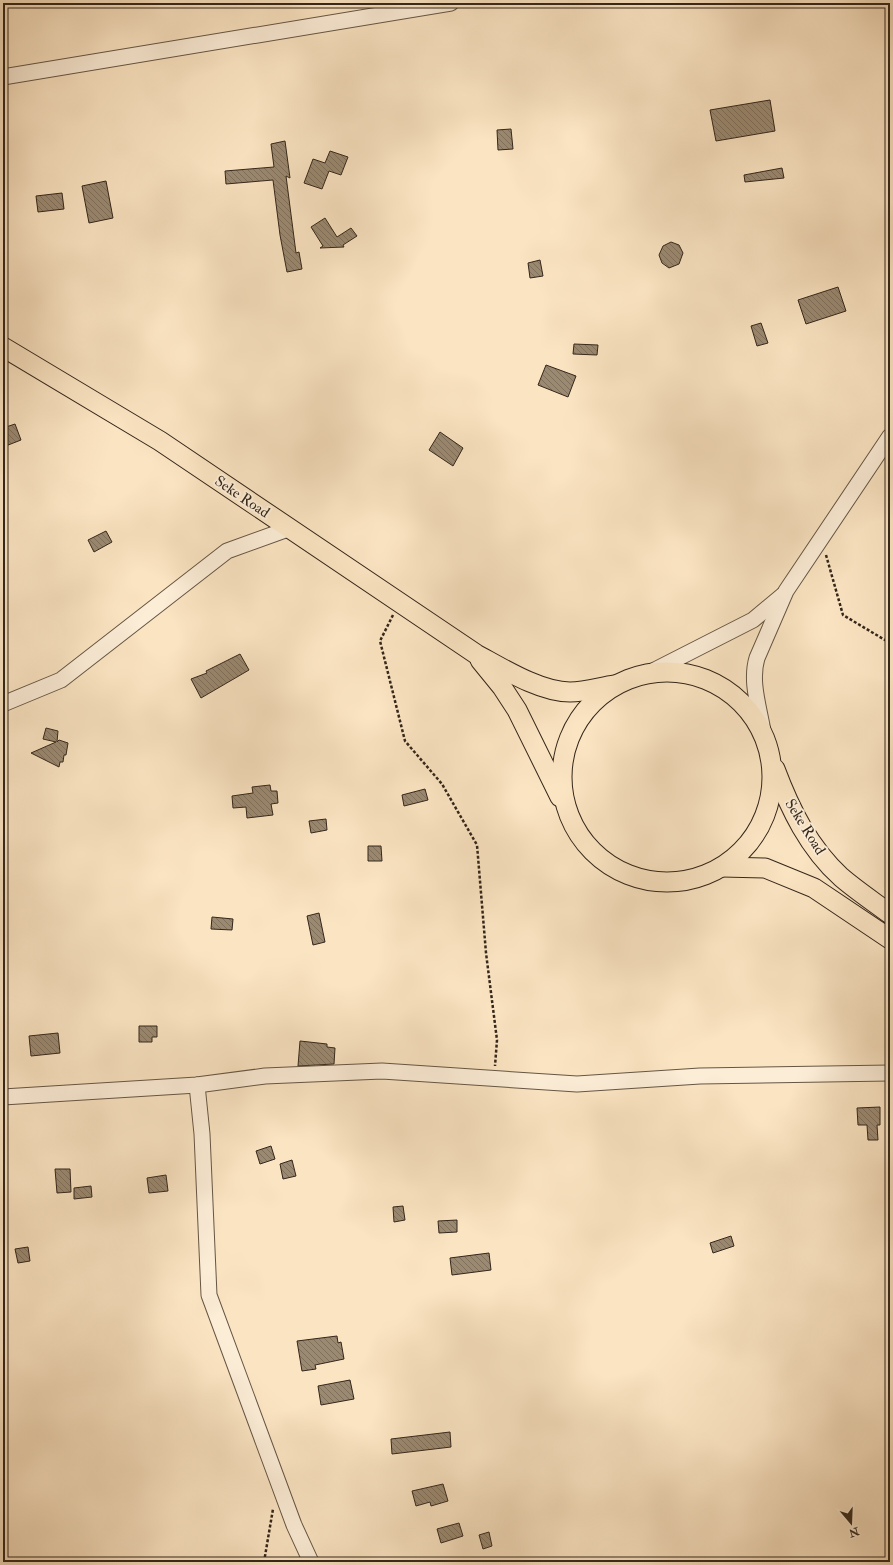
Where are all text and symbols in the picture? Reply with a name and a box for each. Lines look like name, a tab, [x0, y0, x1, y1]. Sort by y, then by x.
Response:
street label: Seke Road	[211, 472, 274, 523]
street label: Seke Road	[780, 796, 830, 859]
north arrow	[831, 1503, 871, 1543]
text: N	[846, 1524, 862, 1540]

